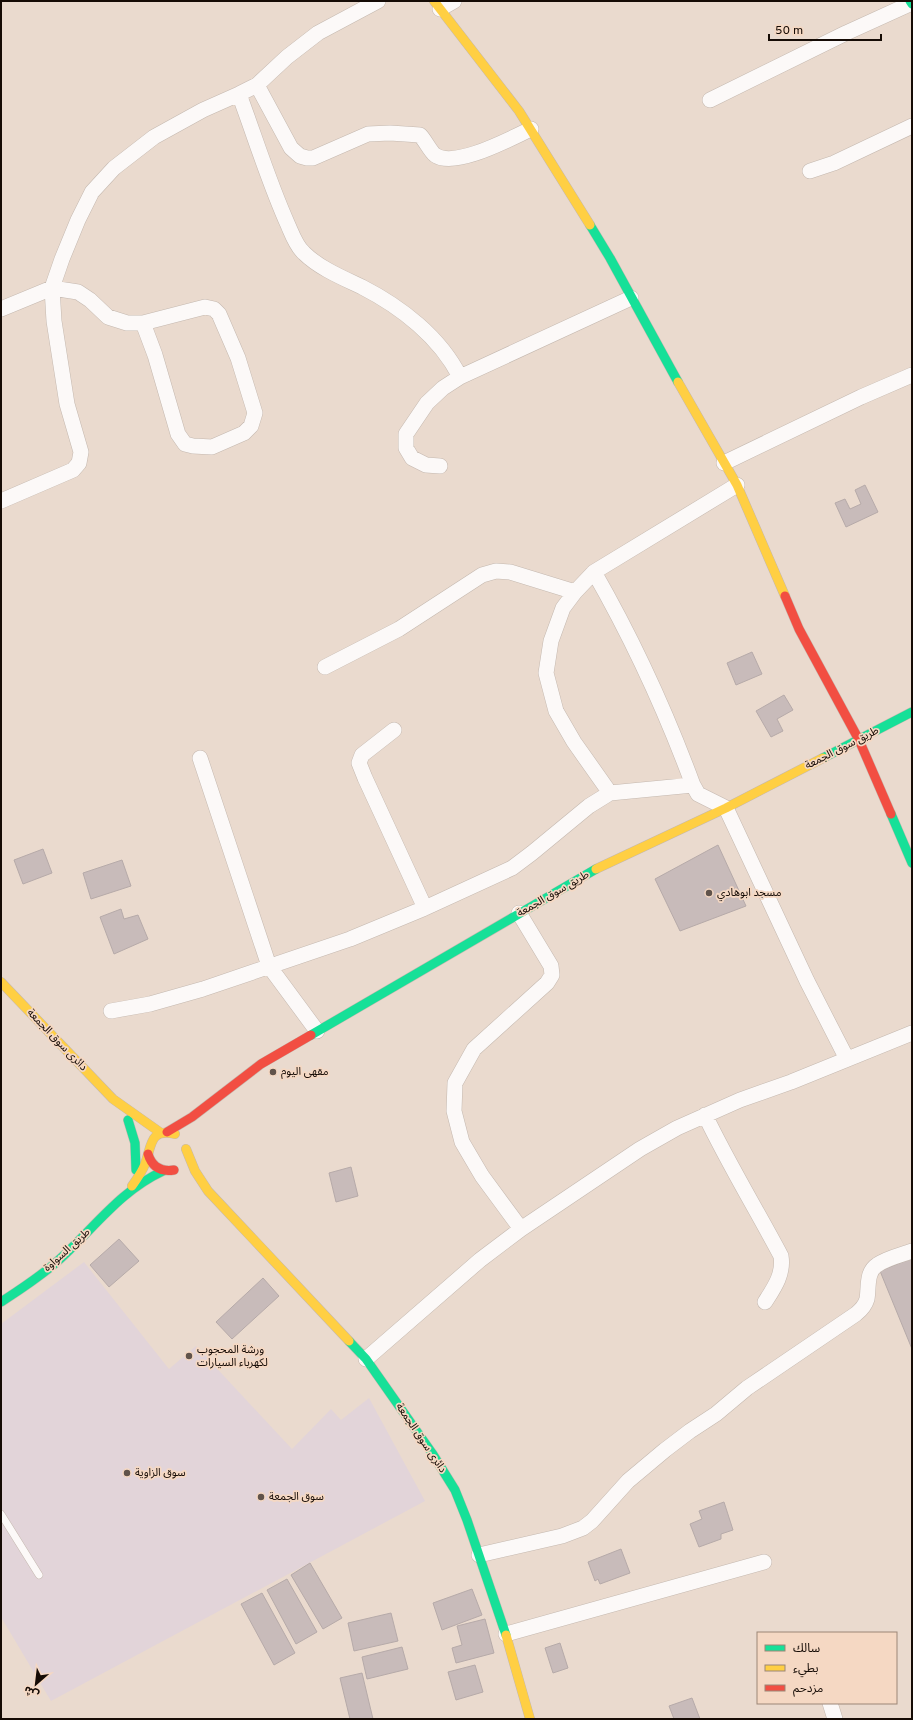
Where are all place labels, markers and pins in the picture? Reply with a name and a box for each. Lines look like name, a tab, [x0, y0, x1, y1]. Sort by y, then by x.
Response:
place label: مسجد ابوهادي	[717, 886, 782, 902]
marker: مسجد ابوهادي	[704, 888, 714, 898]
place label: مقهى اليوم	[281, 1065, 329, 1079]
marker: مقهى اليوم	[268, 1067, 278, 1077]
place label: ورشة المحجوب لكهرباء السيارات	[197, 1343, 268, 1370]
marker: ورشة المحجوب لكهرباء السيارات	[184, 1351, 194, 1361]
place label: سوق الزاوية	[135, 1466, 186, 1480]
marker: سوق الزاوية	[122, 1468, 132, 1478]
place label: سوق الجمعة	[269, 1490, 324, 1504]
marker: سوق الجمعة	[256, 1492, 266, 1502]

